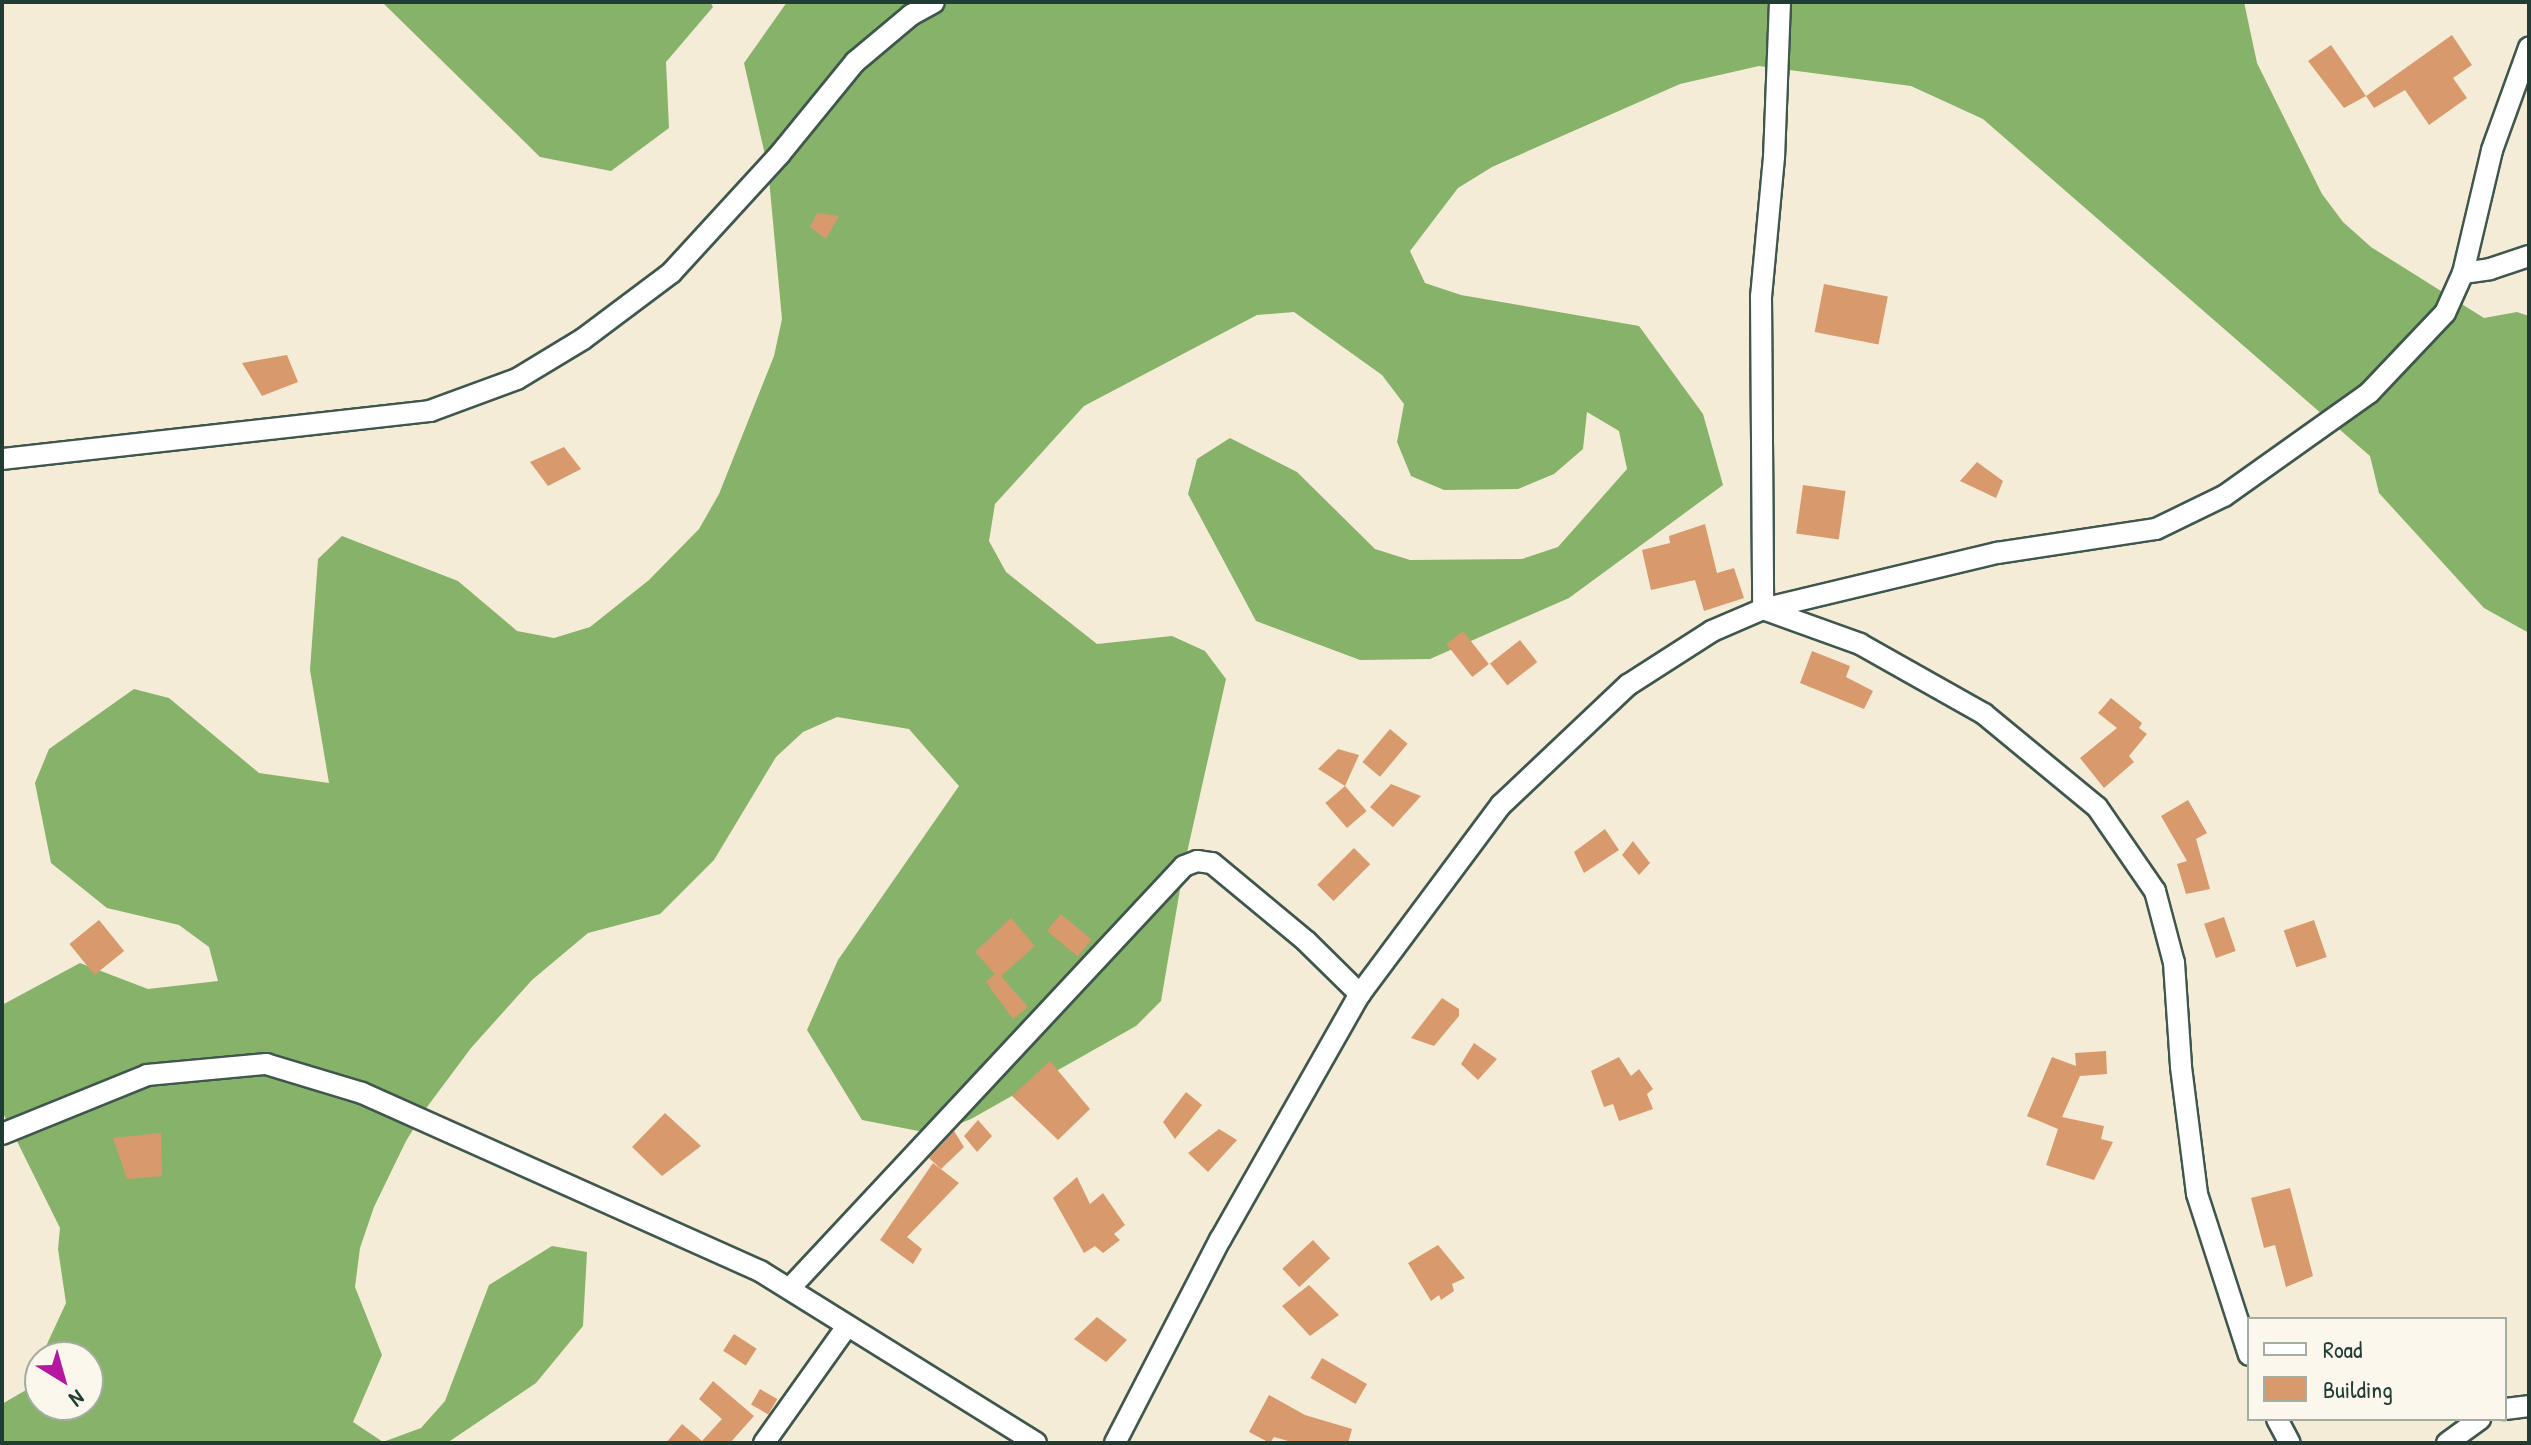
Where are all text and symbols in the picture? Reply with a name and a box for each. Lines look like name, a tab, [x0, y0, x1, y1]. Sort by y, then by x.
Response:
legend	[2247, 1317, 2507, 1421]
text: Road	[2323, 1333, 2362, 1365]
north arrow	[24, 1341, 104, 1421]
text: Building	[2323, 1373, 2393, 1405]
text: N	[64, 1383, 91, 1414]

